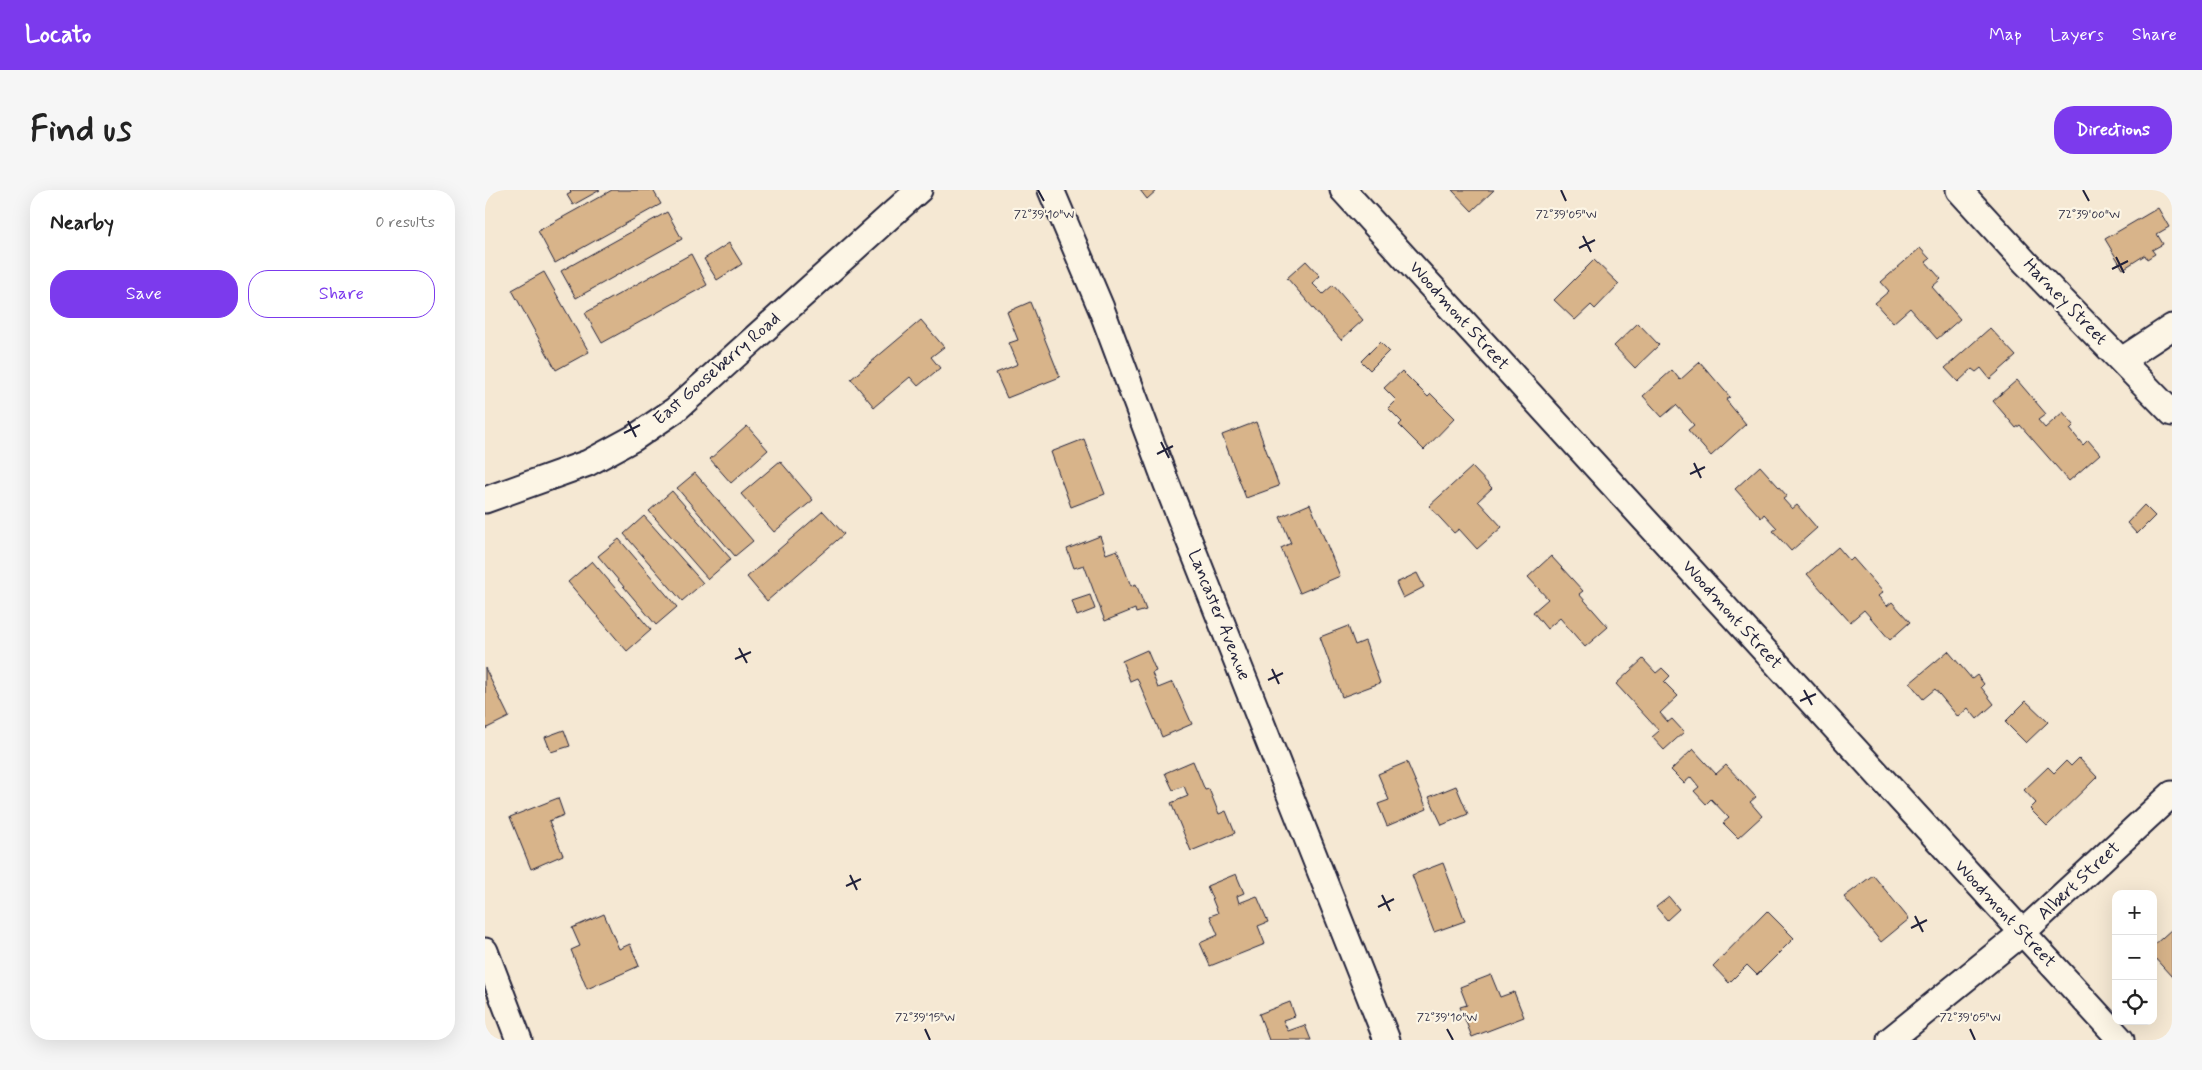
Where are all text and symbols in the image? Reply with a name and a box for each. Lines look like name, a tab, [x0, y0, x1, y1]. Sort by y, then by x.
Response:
text: Locato	[25, 20, 91, 51]
text: Map	[1989, 23, 2022, 47]
text: Layers	[2050, 23, 2104, 47]
text: Share	[2132, 23, 2177, 47]
button: Directions	[2054, 106, 2172, 154]
text: Find us	[30, 107, 132, 153]
text: 72°39'10"W	[1014, 207, 1074, 223]
text: 72°39'05"W	[1535, 207, 1597, 223]
text: 72°39'00"W	[2058, 207, 2120, 223]
text: Nearby	[50, 209, 114, 237]
text: 0 results	[375, 212, 435, 233]
street label: Harney Street	[2017, 253, 2113, 351]
street label: Woodmont Street	[1403, 256, 1515, 376]
button: Save	[50, 270, 238, 318]
button: Share	[248, 270, 435, 318]
street label: East Gooseberry Road	[648, 307, 786, 431]
street label: Lancaster Avenue	[1182, 546, 1256, 684]
street label: Woodmont Street	[1676, 555, 1788, 675]
street label: Albert Street	[2032, 836, 2126, 926]
street label: Woodmont Street	[1949, 855, 2061, 973]
map controls	[2112, 890, 2157, 1025]
button: +	[2112, 890, 2157, 935]
button: −	[2112, 935, 2157, 980]
button: locate	[2112, 980, 2157, 1025]
text: 72°39'15"W	[895, 1010, 955, 1026]
text: 72°39'10"W	[1417, 1010, 1477, 1026]
text: 72°39'05"W	[1939, 1010, 2001, 1026]

